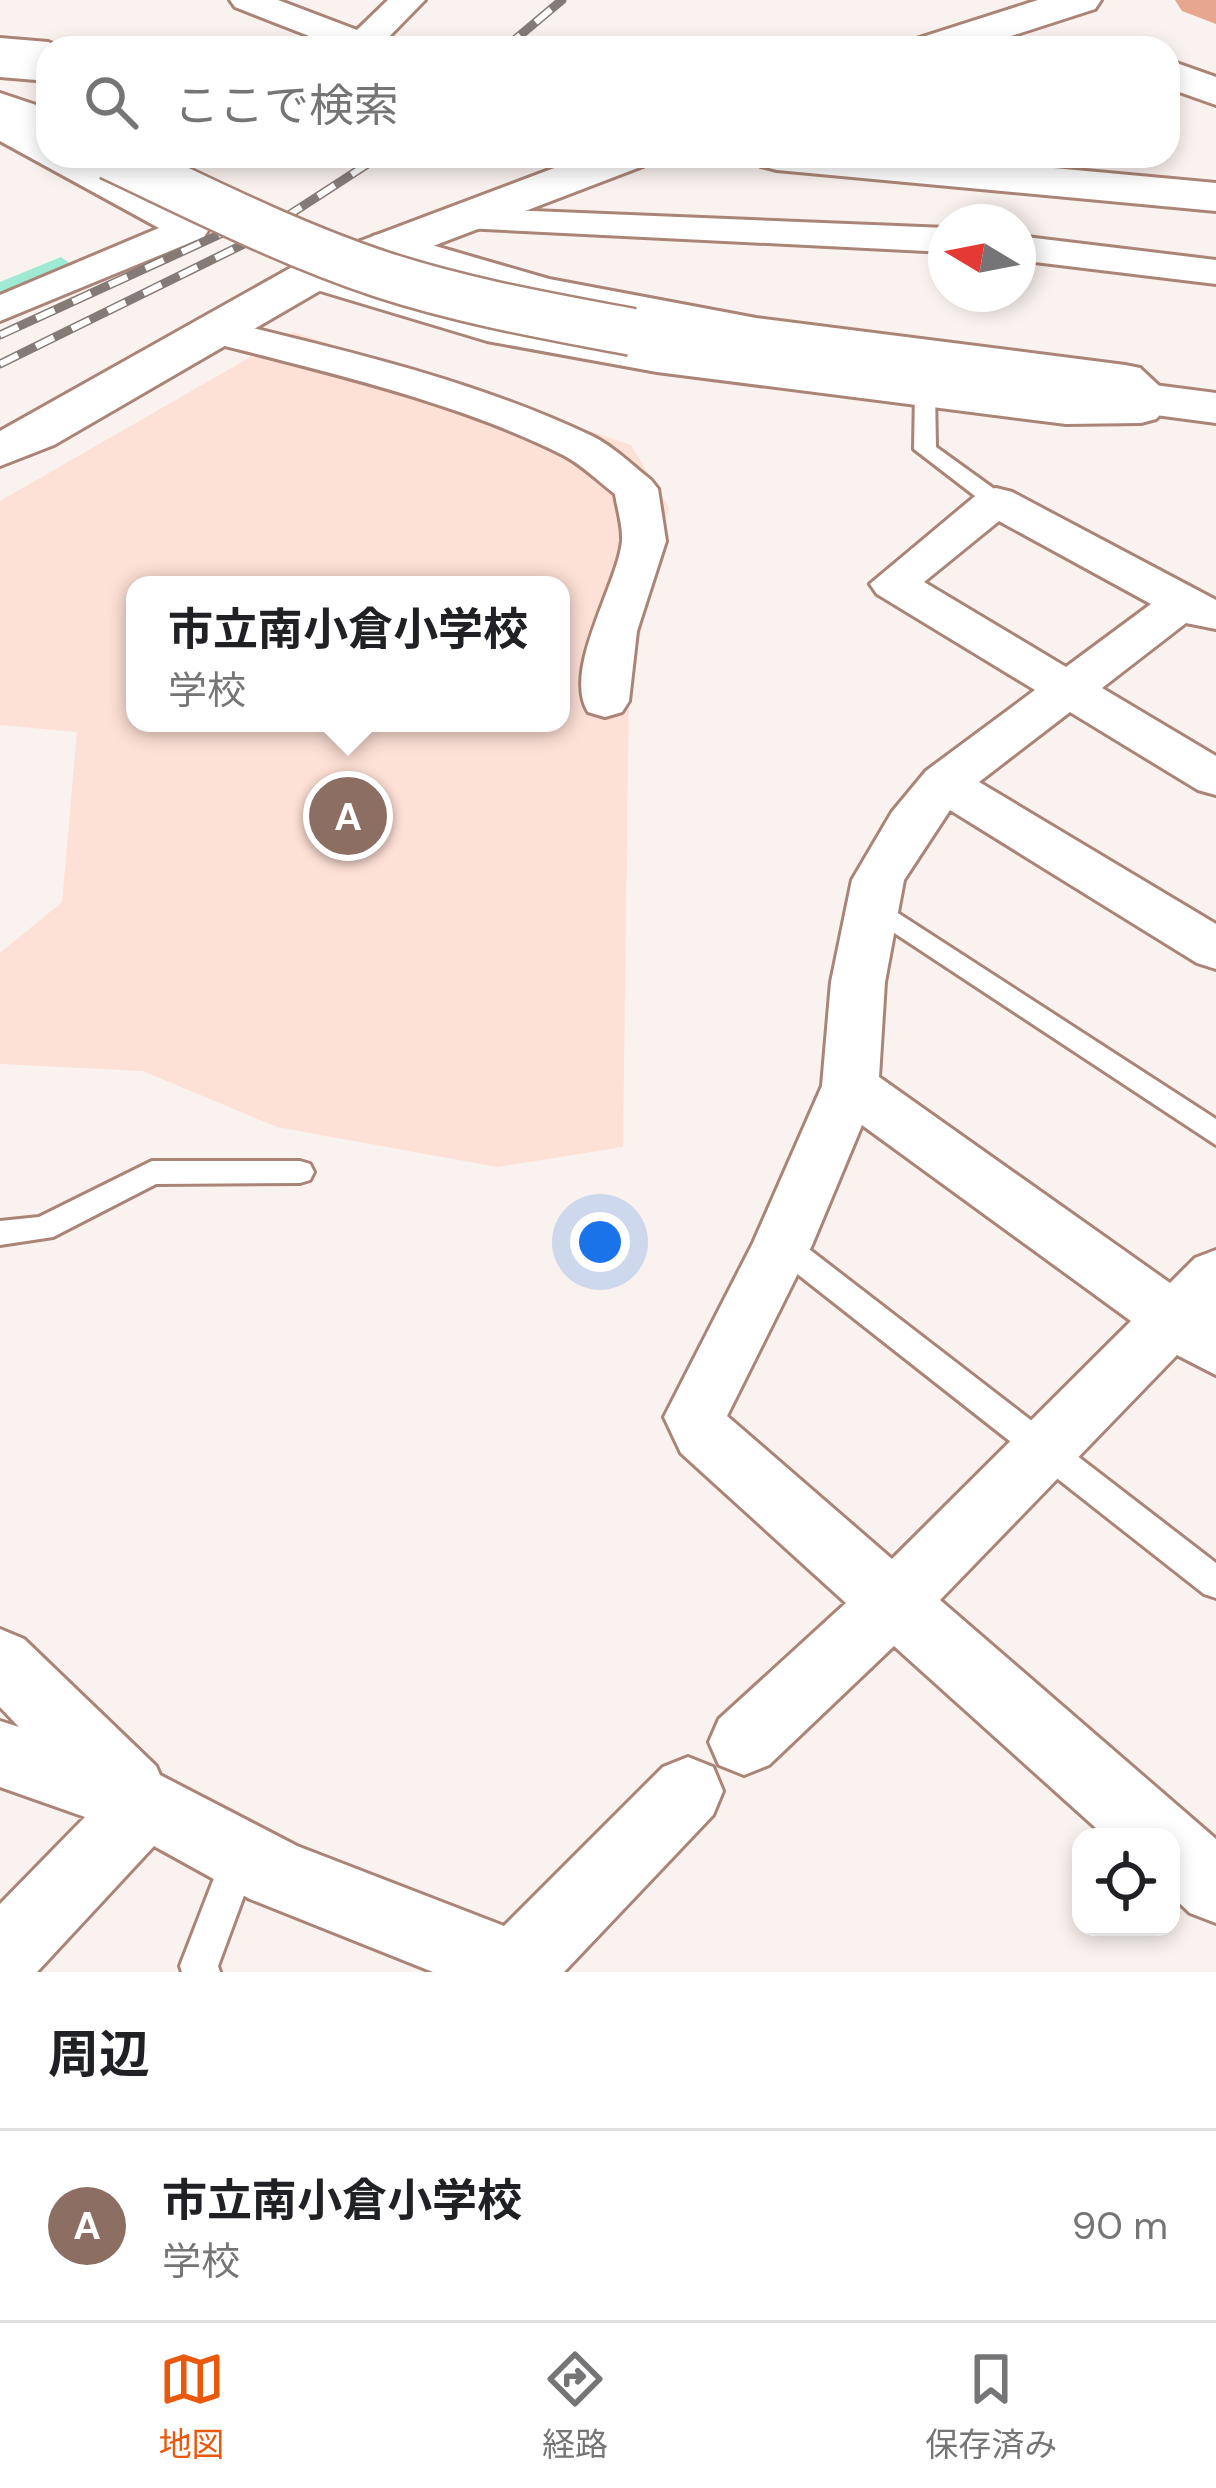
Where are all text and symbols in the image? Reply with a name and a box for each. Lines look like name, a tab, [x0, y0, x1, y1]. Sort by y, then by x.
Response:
search box	[36, 36, 1180, 168]
icon: search	[78, 69, 144, 135]
text: ここで検索	[174, 76, 399, 135]
north arrow	[928, 204, 1036, 312]
popup	[126, 576, 570, 732]
text: 市立南小倉小学校	[168, 600, 528, 659]
text: 学校	[168, 665, 246, 716]
pin: A	[309, 771, 387, 861]
your location	[570, 1212, 630, 1272]
map controls	[1072, 1828, 1180, 1936]
button: locate	[1072, 1828, 1180, 1936]
text: 周辺	[48, 2021, 150, 2088]
text: 市立南小倉小学校	[162, 2171, 522, 2230]
text: A	[73, 2200, 101, 2251]
text: 90 m	[1072, 2200, 1168, 2251]
text: 学校	[162, 2236, 240, 2287]
tab: 地図	[159, 2346, 225, 2466]
tab: 経路	[542, 2346, 608, 2466]
tab: 保存済み	[925, 2346, 1057, 2466]

